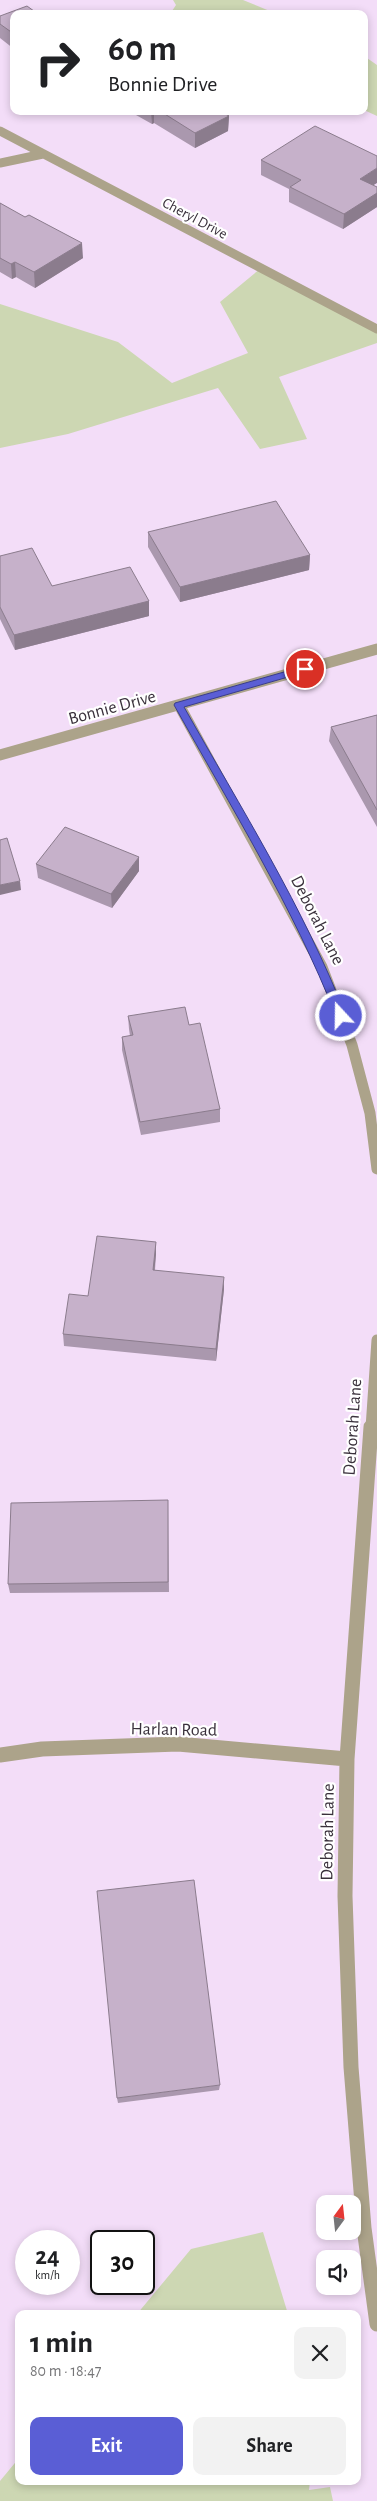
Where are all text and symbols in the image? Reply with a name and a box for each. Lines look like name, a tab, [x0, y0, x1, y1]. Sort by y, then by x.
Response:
icon: right	[25, 30, 90, 95]
text: 60 m	[108, 32, 177, 67]
text: Bonnie Drive	[108, 73, 218, 95]
street label: Cheryl Drive	[160, 195, 230, 242]
pin	[284, 648, 326, 690]
icon: arrive	[291, 655, 319, 683]
street label: Bonnie Drive	[67, 688, 158, 728]
street label: Deborah Lane	[287, 873, 347, 968]
position arrow	[314, 989, 366, 1041]
street label: Deborah Lane	[341, 1378, 365, 1476]
street label: Harlan Road	[131, 1720, 217, 1740]
street label: Deborah Lane	[318, 1783, 338, 1881]
north arrow	[316, 2195, 361, 2240]
map controls	[316, 2195, 361, 2295]
speed limit sign: 30	[90, 2230, 155, 2295]
text: 24	[35, 2244, 60, 2269]
button: sound	[316, 2250, 361, 2295]
text: km/h	[35, 2269, 60, 2281]
button: close	[294, 2327, 346, 2379]
text: 1 min	[30, 2328, 93, 2358]
text: 80 m · 18:47	[30, 2363, 102, 2379]
button: Exit	[30, 2417, 183, 2475]
button: Share	[193, 2417, 346, 2475]

